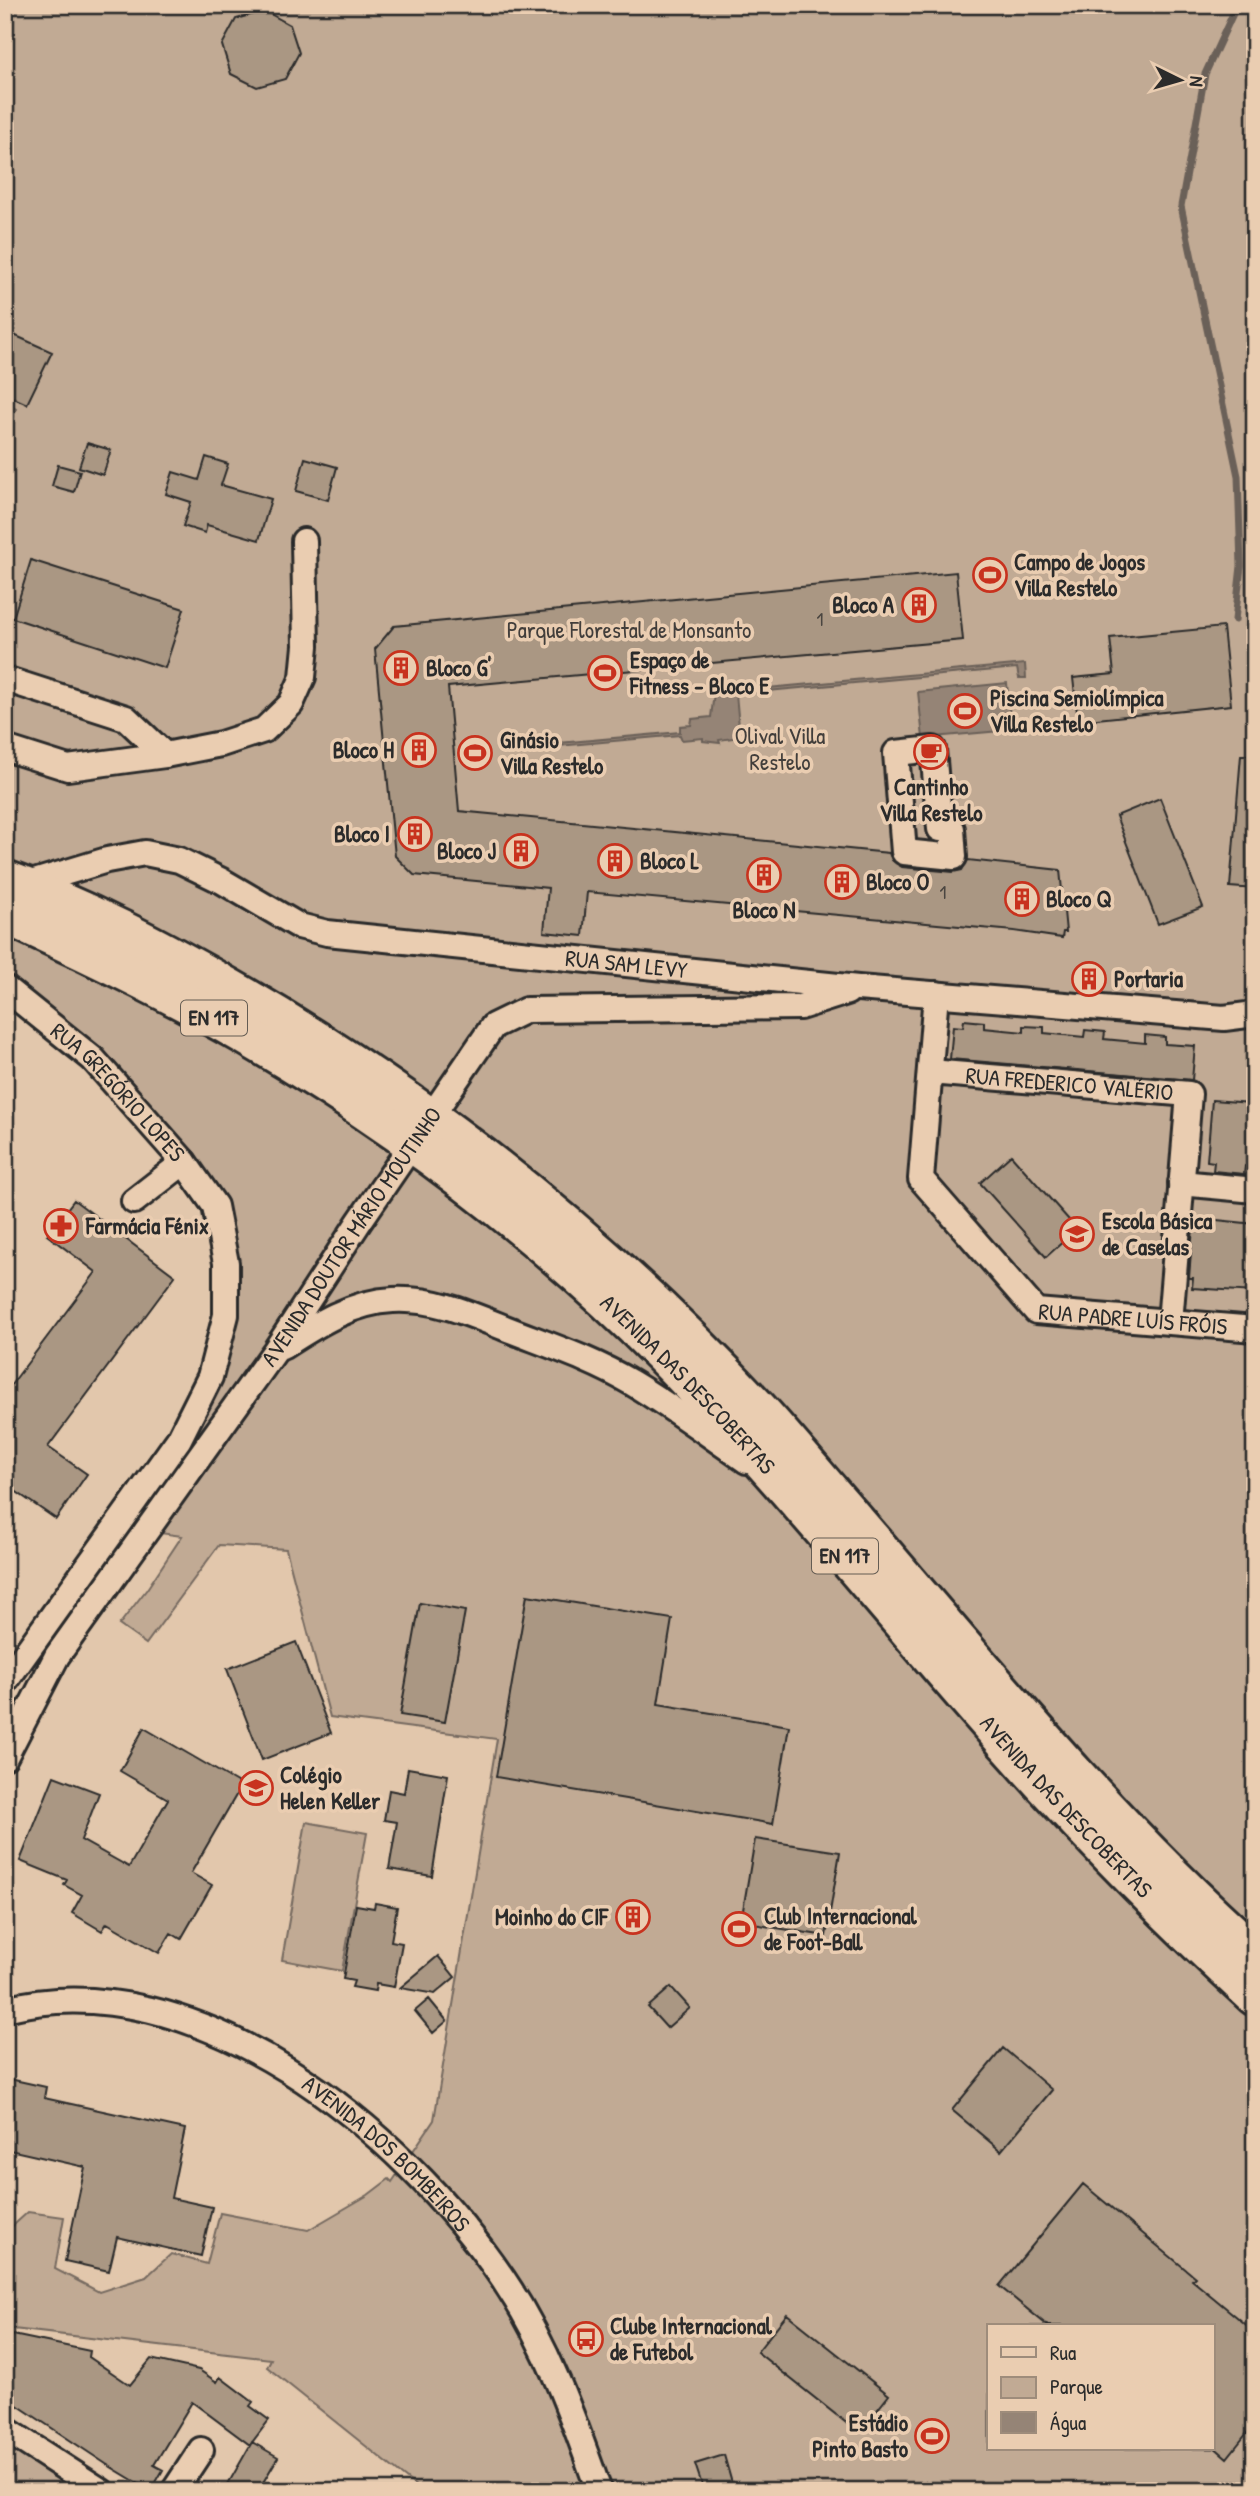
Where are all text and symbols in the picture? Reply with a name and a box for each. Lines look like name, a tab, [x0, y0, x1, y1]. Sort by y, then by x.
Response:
north arrow	[1144, 46, 1214, 116]
text: N	[1184, 75, 1210, 88]
place label: Campo de Jogos Villa Restelo	[1014, 546, 1145, 603]
sports icon: Campo de Jogos Villa Restelo	[971, 556, 1009, 594]
building icon: Bloco A	[900, 586, 938, 624]
place label: Bloco A	[832, 589, 895, 620]
house number: 1	[817, 606, 824, 632]
park label: Parque Florestal de Monsanto	[507, 614, 751, 645]
place label: Espaço de Fitness - Bloco E	[629, 644, 770, 701]
building icon: Bloco G'	[382, 649, 420, 687]
place label: Bloco G'	[426, 652, 492, 683]
sports icon: Espaço de Fitness - Bloco E	[586, 654, 624, 692]
place label: Piscina Semiolímpica Villa Restelo	[990, 682, 1163, 739]
sports icon: Piscina Semiolímpica Villa Restelo	[946, 692, 984, 730]
park label: Olival Villa Restelo	[735, 720, 825, 777]
place label: Ginásio Villa Restelo	[500, 724, 604, 781]
building icon: Bloco H	[400, 731, 438, 769]
cafe icon: Cantinho Villa Restelo	[912, 733, 950, 771]
place label: Bloco H	[333, 734, 394, 765]
sports icon: Ginásio Villa Restelo	[456, 734, 494, 772]
place label: Cantinho Villa Restelo	[879, 771, 983, 828]
building icon: Bloco I	[396, 815, 434, 853]
place label: Bloco I	[334, 818, 390, 849]
building icon: Bloco J	[502, 832, 540, 870]
place label: Bloco J	[437, 835, 496, 866]
building icon: Bloco L	[596, 842, 634, 880]
place label: Bloco L	[640, 845, 700, 876]
building icon: Bloco N	[745, 856, 783, 894]
building icon: Bloco O	[823, 863, 861, 901]
place label: Bloco O	[866, 866, 930, 897]
house number: 1	[940, 879, 947, 905]
building icon: Bloco Q	[1003, 880, 1041, 918]
place label: Bloco Q	[1046, 883, 1112, 914]
place label: Bloco N	[733, 894, 795, 925]
street label: RUA SAM LEVY	[564, 942, 689, 985]
building icon: Portaria	[1070, 960, 1108, 998]
place label: Portaria	[1114, 963, 1183, 994]
road number: EN 117	[181, 1000, 247, 1036]
street label: RUA GREGÓRIO LOPES	[45, 1015, 193, 1168]
street label: RUA FREDERICO VALÉRIO	[965, 1059, 1175, 1108]
street label: AVENIDA DOUTOR MÁRIO MOUTINHO	[253, 1101, 448, 1372]
place label: Escola Básica de Caselas	[1102, 1205, 1212, 1262]
pharmacy icon: Farmácia Fénix	[42, 1207, 80, 1245]
place label: Farmácia Fénix	[85, 1210, 209, 1241]
school or university icon: Escola Básica de Caselas	[1058, 1215, 1096, 1253]
street label: AVENIDA DAS DESCOBERTAS	[594, 1287, 783, 1481]
street label: RUA PADRE LUÍS FRÓIS	[1038, 1295, 1229, 1342]
road number: EN 117	[812, 1538, 878, 1574]
street label: AVENIDA DAS DESCOBERTAS	[974, 1708, 1160, 1904]
place label: Colégio Helen Keller	[280, 1759, 380, 1816]
school or university icon: Colégio Helen Keller	[237, 1769, 275, 1807]
building icon: Moinho do CIF	[614, 1898, 652, 1936]
place label: Club Internacional de Foot-Ball	[764, 1900, 918, 1957]
place label: Moinho do CIF	[495, 1901, 609, 1932]
sports icon: Club Internacional de Foot-Ball	[720, 1910, 758, 1948]
street label: AVENIDA DOS BOMBEIROS	[297, 2068, 478, 2238]
place label: Clube Internacional de Futebol	[610, 2310, 773, 2367]
bus stop icon: Clube Internacional de Futebol	[567, 2320, 605, 2358]
legend	[987, 2324, 1214, 2450]
text: Rua	[1050, 2338, 1076, 2367]
text: Parque	[1050, 2372, 1103, 2401]
place label: Estádio Pinto Basto	[812, 2407, 909, 2464]
text: Água	[1050, 2408, 1086, 2437]
sports icon: Estádio Pinto Basto	[913, 2417, 951, 2455]

